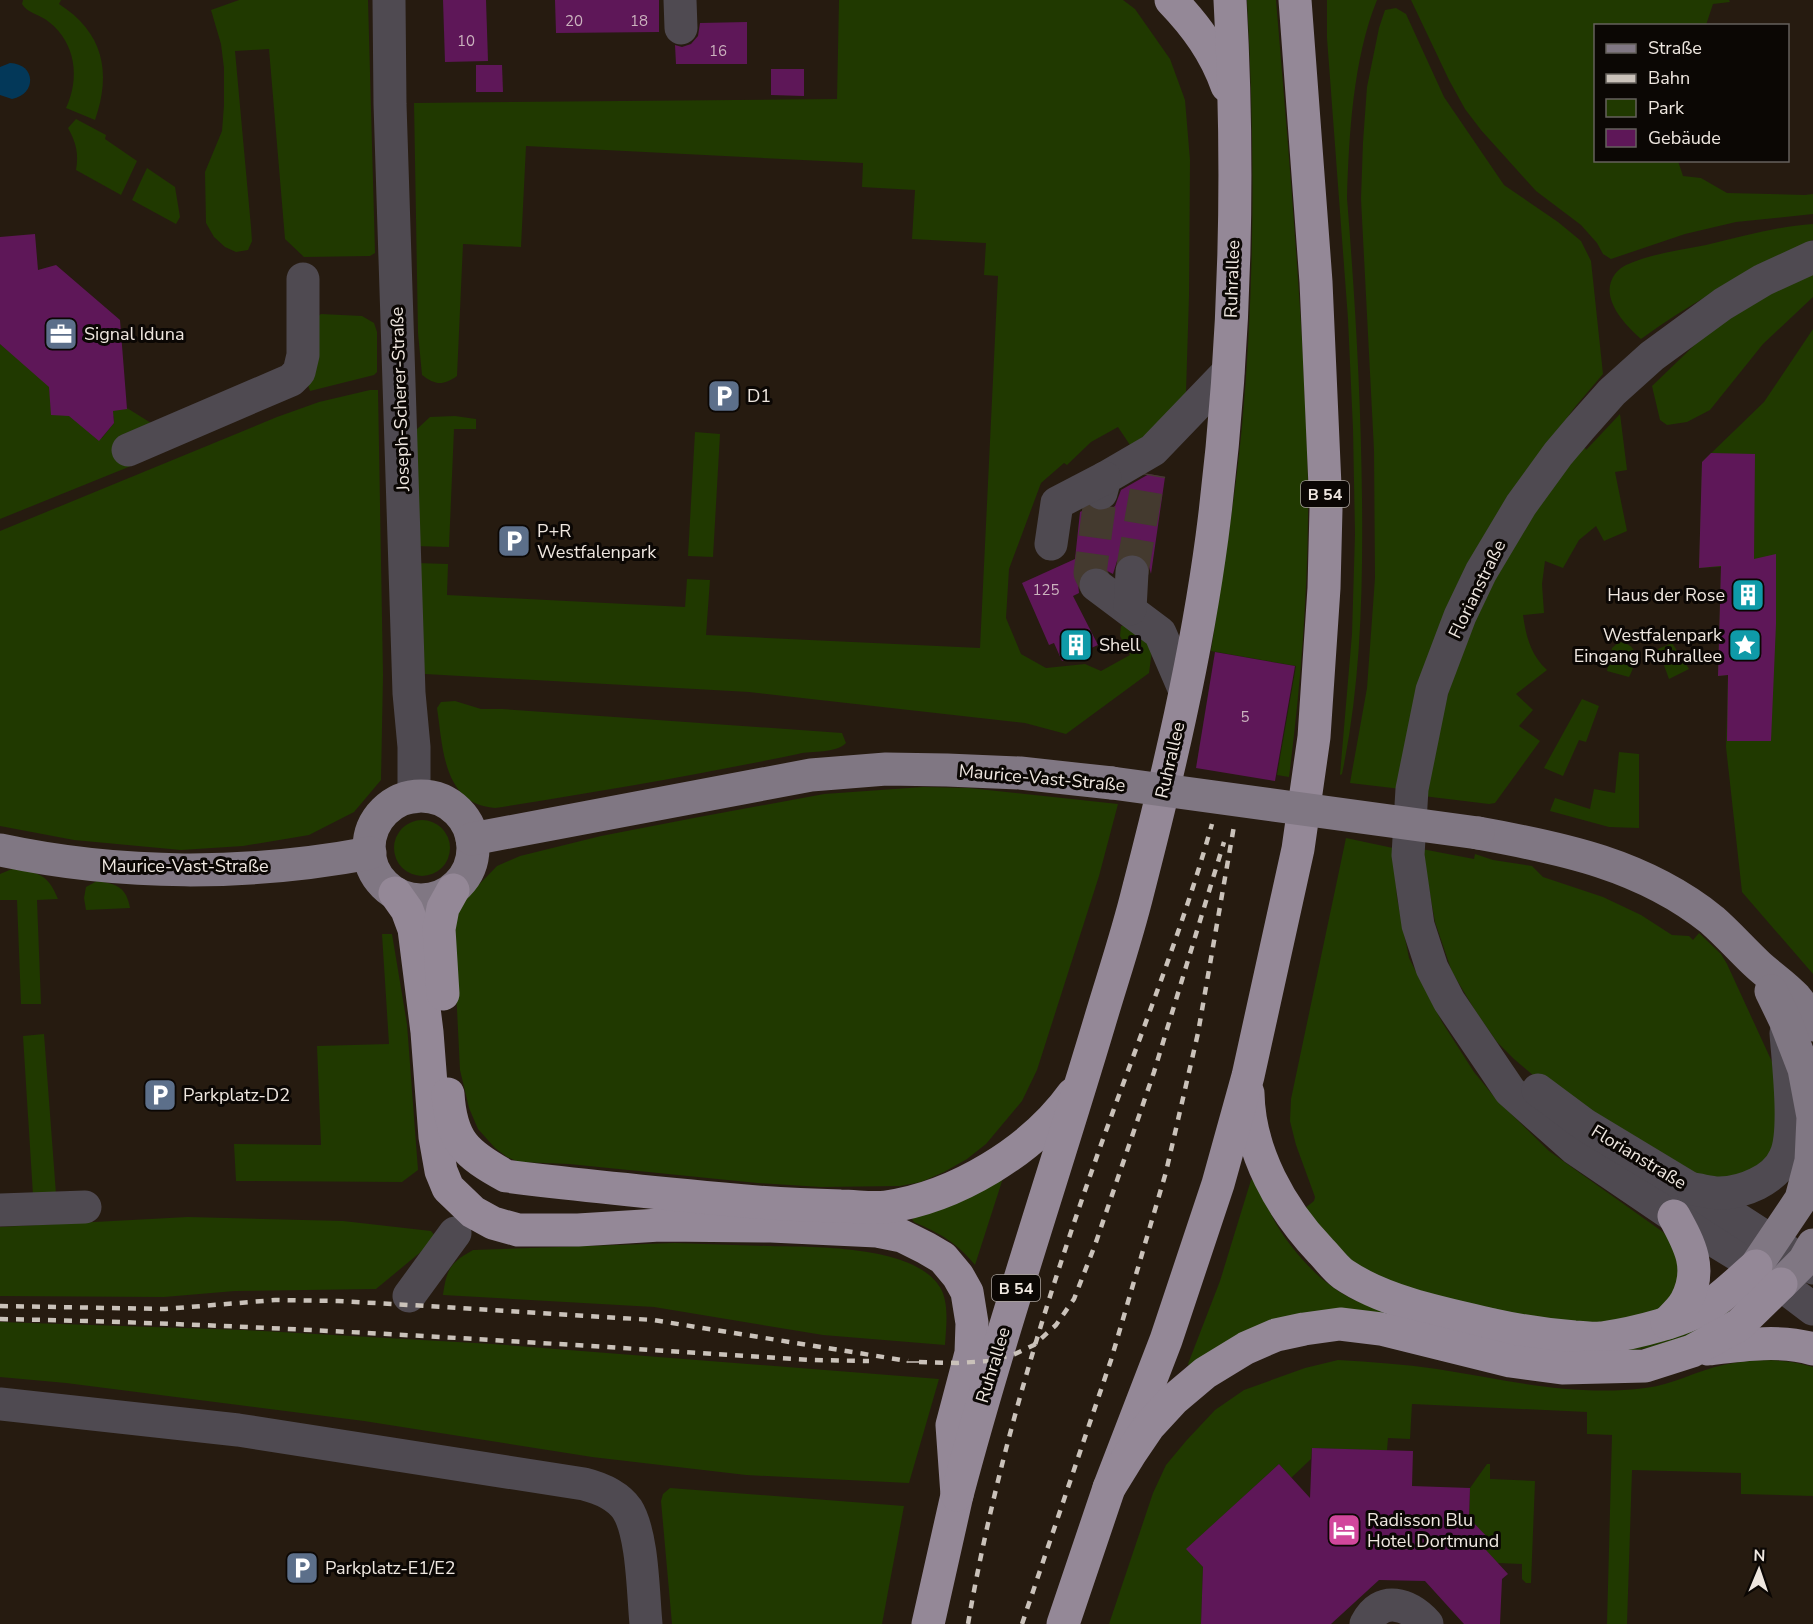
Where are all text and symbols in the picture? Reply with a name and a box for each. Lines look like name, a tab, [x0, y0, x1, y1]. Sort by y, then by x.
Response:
house number: 20	[565, 11, 583, 31]
house number: 18	[630, 11, 648, 31]
legend	[1594, 24, 1789, 162]
house number: 10	[457, 31, 475, 51]
text: Straße	[1648, 36, 1702, 60]
house number: 16	[709, 41, 727, 61]
text: Bahn	[1648, 66, 1690, 90]
text: Park	[1648, 96, 1685, 120]
text: Gebäude	[1648, 126, 1721, 150]
street label: Ruhrallee	[1219, 240, 1245, 318]
street label: Joseph-Scherer-Straße	[385, 306, 415, 493]
office icon: Signal Iduna	[43, 316, 79, 352]
place label: Signal Iduna	[84, 322, 184, 346]
parking icon: D1	[706, 378, 742, 414]
place label: D1	[747, 384, 771, 408]
road number: B 54	[1301, 481, 1349, 507]
place label: P+R Westfalenpark	[537, 519, 657, 564]
parking icon: P+R Westfalenpark	[496, 523, 532, 559]
street label: Florianstraße	[1443, 536, 1511, 642]
building icon: Haus der Rose	[1730, 577, 1766, 613]
house number: 125	[1032, 580, 1060, 600]
place label: Haus der Rose	[1607, 583, 1725, 607]
place label: Westfalenpark Eingang Ruhrallee	[1574, 623, 1723, 668]
building icon: Shell	[1058, 627, 1094, 663]
place icon: Westfalenpark Eingang Ruhrallee	[1727, 627, 1763, 663]
place label: Shell	[1099, 633, 1141, 657]
house number: 5	[1240, 707, 1250, 727]
street label: Ruhrallee	[1150, 719, 1190, 801]
street label: Maurice-Vast-Straße	[958, 759, 1126, 797]
street label: Maurice-Vast-Straße	[101, 854, 269, 878]
parking icon: Parkplatz-D2	[142, 1077, 178, 1113]
place label: Parkplatz-D2	[183, 1083, 290, 1107]
street label: Florianstraße	[1587, 1119, 1691, 1195]
road number: B 54	[992, 1275, 1040, 1301]
street label: Ruhrallee	[970, 1324, 1016, 1406]
place label: Radisson Blu Hotel Dortmund	[1367, 1508, 1499, 1553]
hotel icon: Radisson Blu Hotel Dortmund	[1326, 1512, 1362, 1548]
north arrow	[1729, 1540, 1789, 1600]
text: N	[1753, 1545, 1766, 1567]
parking icon: Parkplatz-E1/E2	[284, 1550, 320, 1586]
place label: Parkplatz-E1/E2	[325, 1556, 456, 1580]

